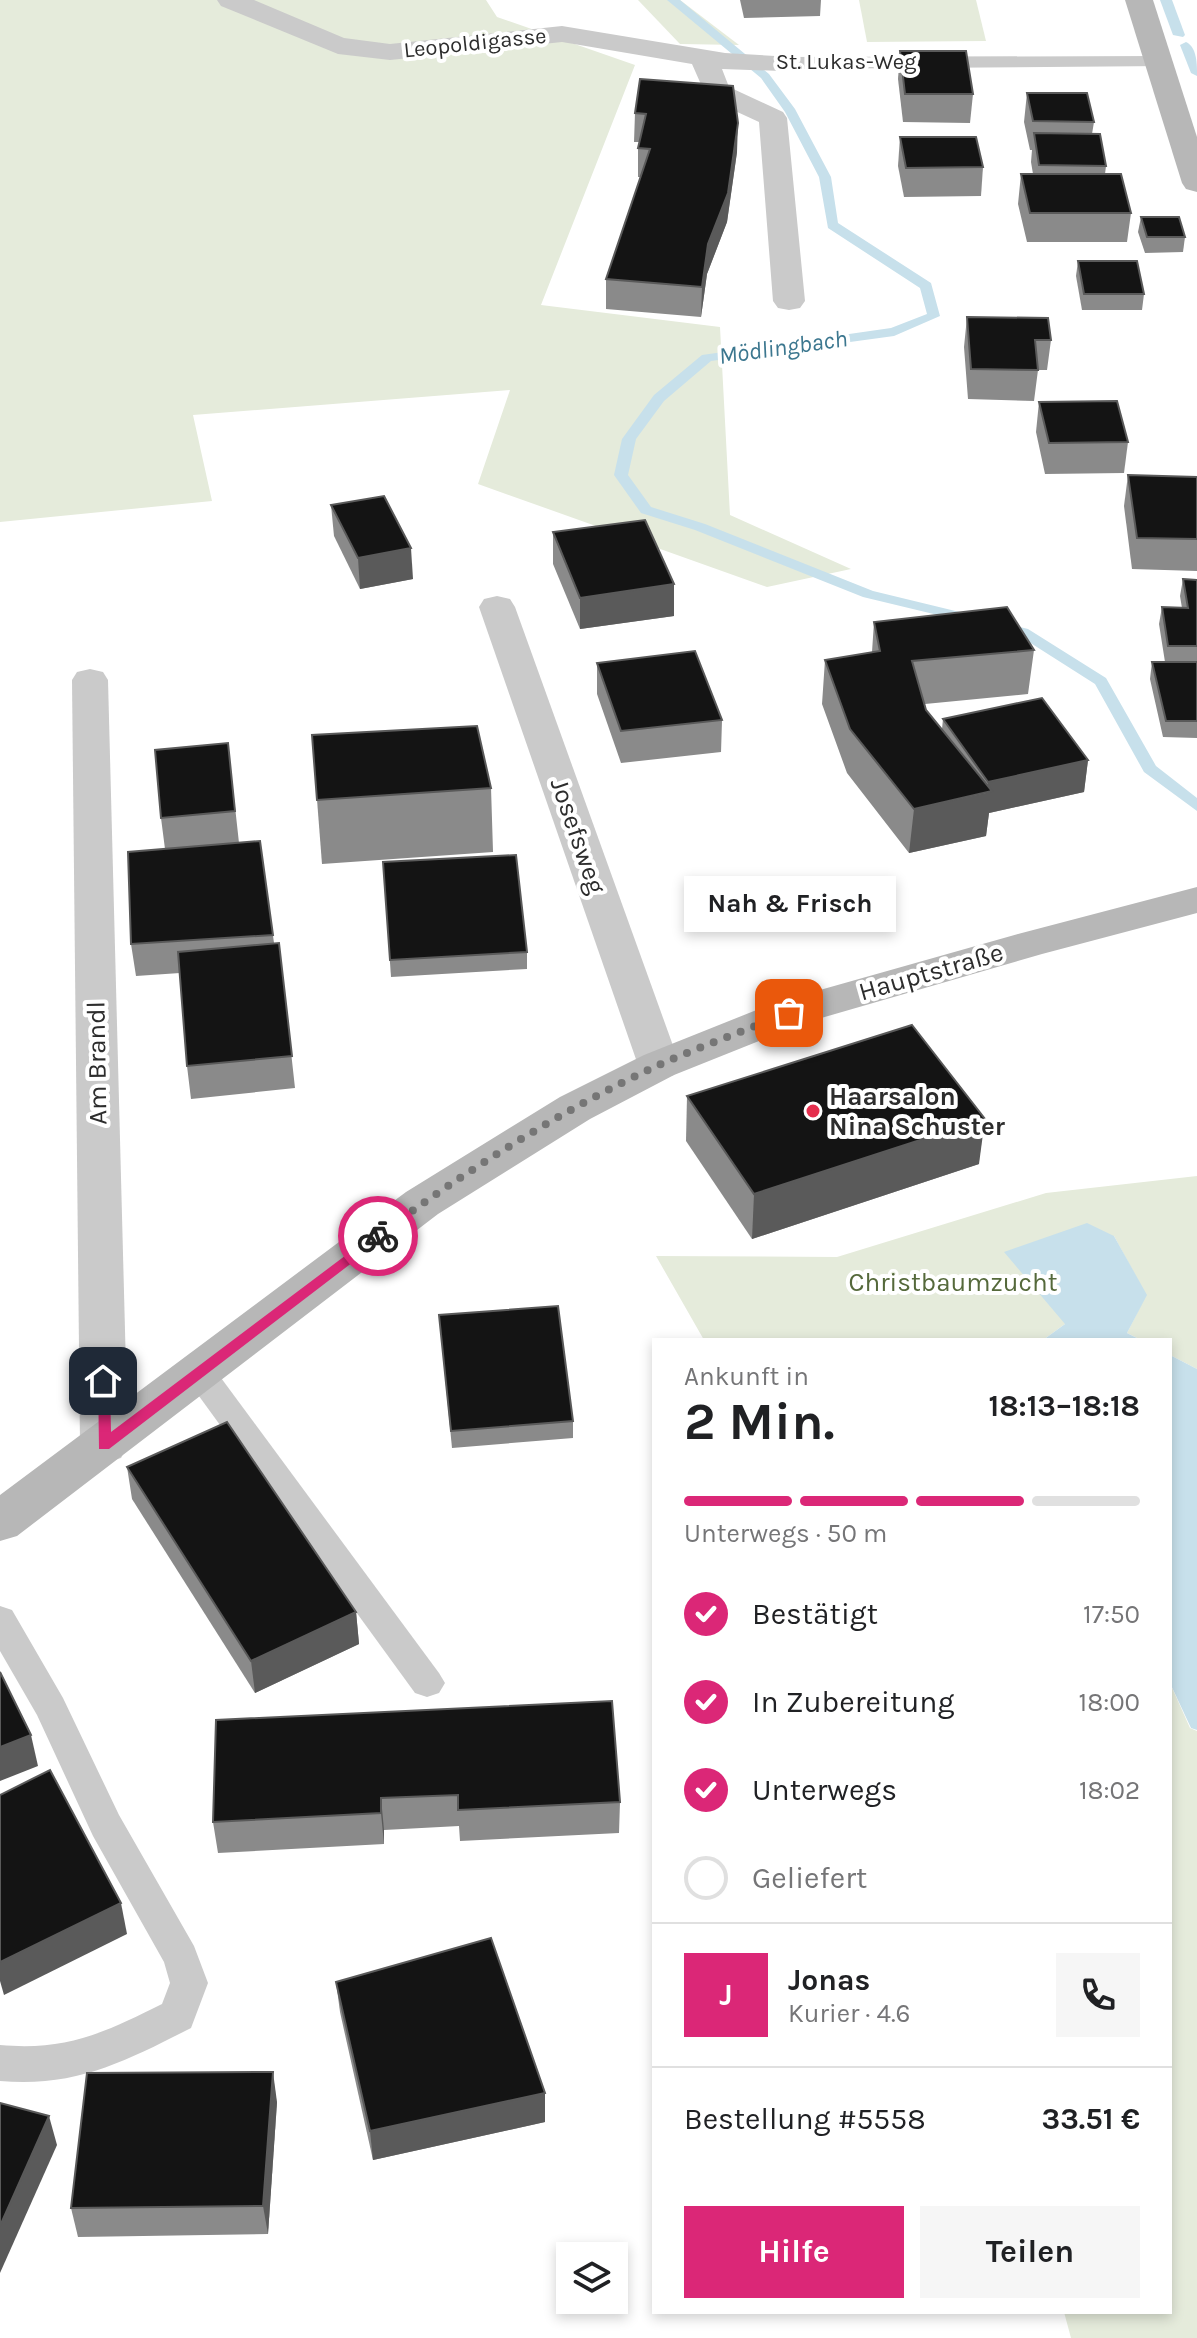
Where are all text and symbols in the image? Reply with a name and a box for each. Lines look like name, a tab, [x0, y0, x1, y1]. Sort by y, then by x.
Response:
street label: Leopoldigasse	[402, 23, 548, 63]
street label: St. Lukas-Weg	[776, 49, 917, 75]
water label: Mödlingbach	[717, 324, 849, 370]
street label: Josefsweg	[544, 774, 612, 898]
callout: Nah & Frisch	[683, 877, 895, 933]
text: Nah & Frisch	[708, 888, 872, 919]
street label: Hauptstraße	[855, 937, 1007, 1007]
pin	[755, 979, 823, 1047]
icon: bag	[767, 991, 811, 1035]
street label: Am Brandl	[80, 1001, 114, 1125]
place label: Haarsalon Nina Schuster	[829, 1081, 1006, 1142]
marker: Haarsalon Nina Schuster	[804, 1102, 822, 1120]
courier	[338, 1196, 418, 1276]
icon: bike	[356, 1214, 400, 1258]
park label: Christbaumzucht	[849, 1267, 1058, 1298]
pin	[69, 1347, 137, 1415]
icon: home	[81, 1359, 125, 1403]
text: Ankunft in	[684, 1361, 809, 1392]
text: 18:13–18:18	[988, 1388, 1140, 1424]
text: 2 Min.	[684, 1391, 835, 1452]
text: Unterwegs · 50 m	[684, 1518, 887, 1549]
icon: check	[684, 1592, 728, 1636]
text: Bestätigt	[752, 1596, 878, 1632]
text: 17:50	[1083, 1599, 1140, 1630]
icon: check	[684, 1680, 728, 1724]
text: In Zubereitung	[752, 1684, 954, 1720]
text: 18:00	[1079, 1687, 1140, 1718]
icon: check	[684, 1768, 728, 1812]
text: Unterwegs	[752, 1772, 897, 1808]
text: 18:02	[1079, 1775, 1140, 1806]
text: Geliefert	[752, 1860, 867, 1896]
button: phone	[1056, 1953, 1140, 2037]
text: Jonas	[788, 1962, 870, 1998]
text: J	[719, 1977, 733, 2013]
text: Kurier · 4.6	[788, 1998, 910, 2029]
text: Bestellung #5558	[684, 2101, 926, 2137]
text: 33.51 €	[1041, 2101, 1140, 2137]
button: Hilfe	[684, 2206, 904, 2298]
button: Teilen	[920, 2206, 1140, 2298]
map controls	[556, 2242, 628, 2314]
button: layers	[556, 2242, 628, 2314]

